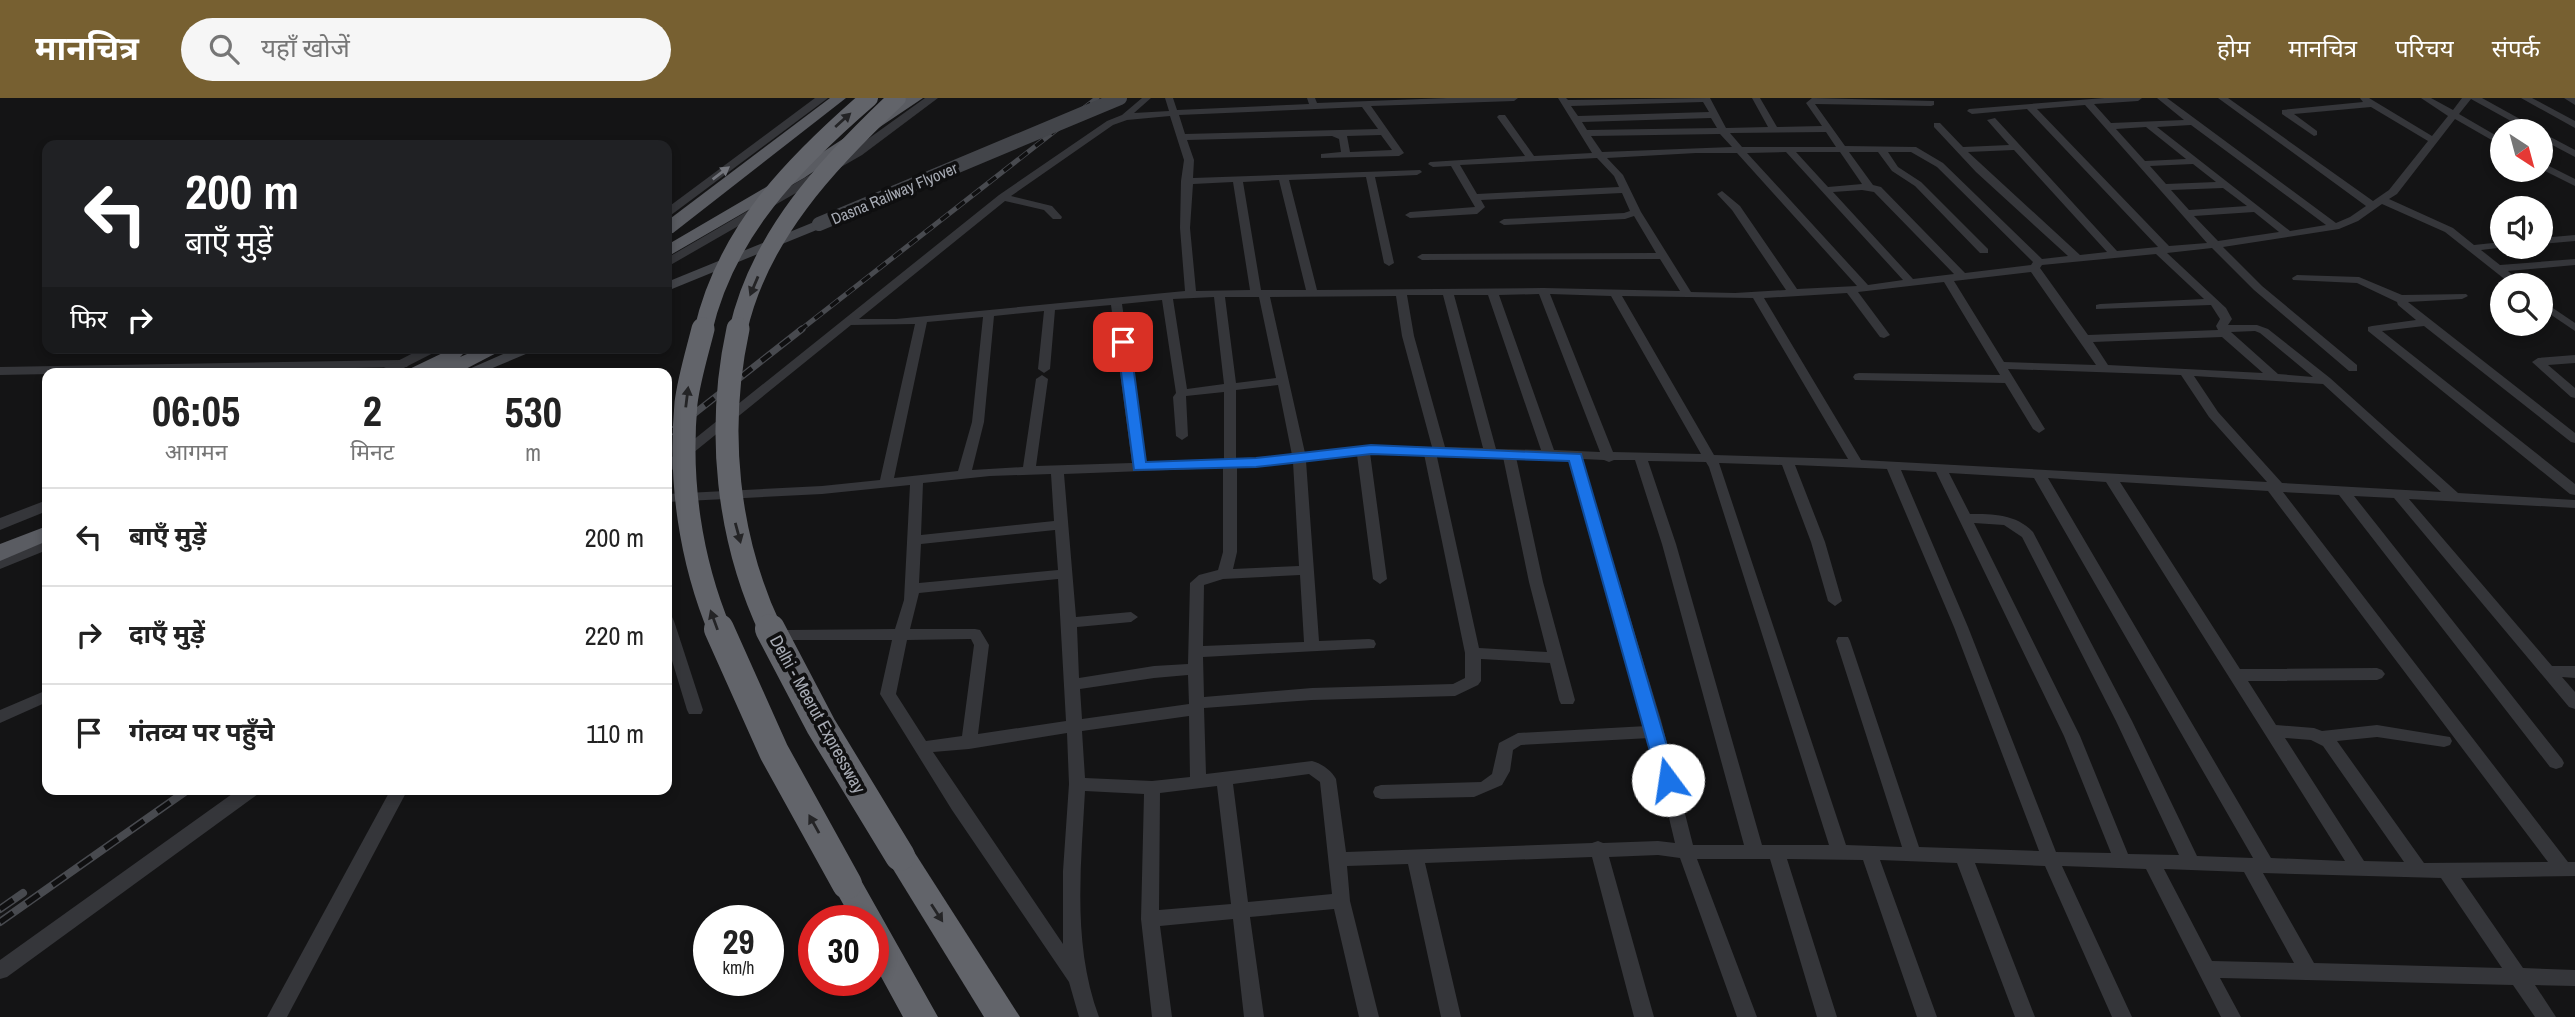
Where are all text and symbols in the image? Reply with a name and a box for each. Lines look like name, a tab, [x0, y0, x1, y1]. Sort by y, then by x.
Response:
search box	[181, 18, 671, 81]
text: मानचित्र	[35, 26, 139, 70]
icon: search	[205, 30, 243, 68]
text: यहाँ खोजें	[261, 30, 350, 65]
text: होम	[2217, 32, 2250, 64]
text: मानचित्र	[2288, 32, 2357, 64]
text: परिचय	[2395, 32, 2454, 64]
text: संपर्क	[2492, 32, 2540, 64]
one-way arrow	[834, 112, 852, 128]
north arrow	[2490, 119, 2553, 182]
map controls	[2490, 119, 2553, 336]
street label: Dasna Railway Flyover	[828, 156, 961, 229]
text: 200 m	[185, 158, 299, 224]
one-way arrow	[712, 166, 731, 180]
icon: left	[70, 168, 161, 259]
button: sound	[2490, 196, 2553, 259]
text: बाएँ मुड़ें	[185, 221, 273, 264]
button: search	[2490, 273, 2553, 336]
one-way arrow	[748, 276, 759, 297]
text: फिर	[70, 301, 107, 336]
icon: right	[121, 301, 159, 339]
pin	[1093, 312, 1153, 372]
icon: arrive	[1104, 323, 1142, 361]
text: 06:05	[152, 383, 240, 439]
text: 2	[363, 383, 382, 439]
text: 530	[504, 384, 562, 440]
one-way arrow	[681, 385, 692, 407]
text: आगमन	[165, 436, 228, 467]
text: मिनट	[350, 436, 394, 467]
text: m	[525, 437, 541, 468]
icon: left	[70, 518, 108, 556]
text: बाएँ मुड़ें	[129, 518, 206, 553]
text: 200 m	[585, 520, 644, 555]
one-way arrow	[733, 522, 744, 544]
one-way arrow	[708, 609, 719, 630]
icon: right	[70, 616, 108, 654]
text: दाएँ मुड़ें	[129, 616, 205, 651]
text: 220 m	[585, 618, 644, 653]
street label: Delhi - Meerut Expressway	[764, 630, 872, 798]
icon: arrive	[70, 714, 108, 752]
text: गंतव्य पर पहुँचे	[129, 714, 275, 749]
text: 110 m	[586, 716, 644, 751]
position arrow	[1631, 743, 1705, 817]
one-way arrow	[808, 814, 820, 834]
one-way arrow	[930, 904, 943, 923]
speed limit sign: 30	[798, 905, 889, 996]
text: 29	[723, 918, 754, 965]
text: km/h	[723, 955, 755, 980]

